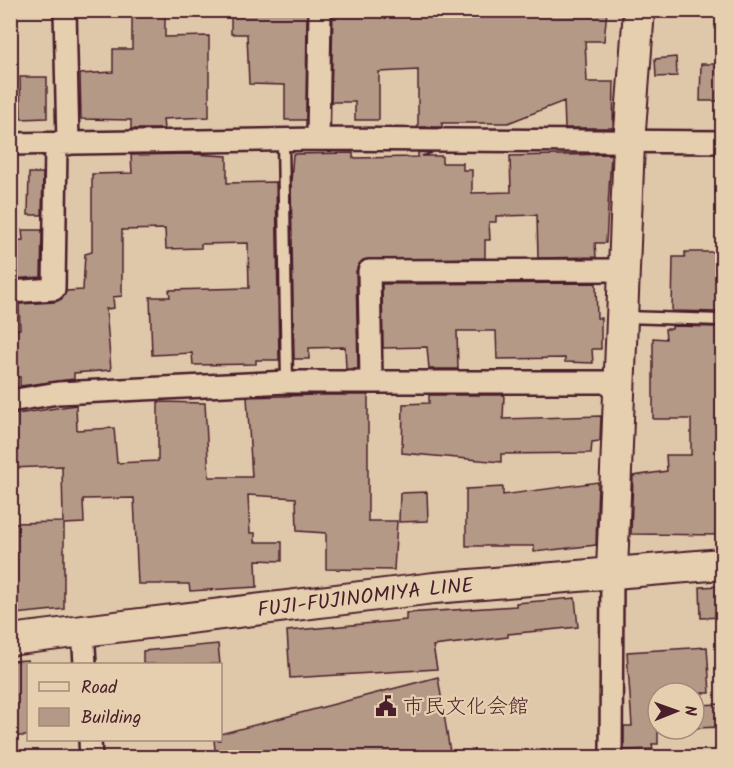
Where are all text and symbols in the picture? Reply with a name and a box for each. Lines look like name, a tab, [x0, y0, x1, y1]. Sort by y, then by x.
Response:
street label: FUJI-FUJINOMIYA LINE	[256, 570, 476, 628]
legend	[27, 663, 222, 741]
text: Road	[81, 674, 118, 703]
north arrow	[646, 681, 706, 741]
place label: 市民文化会館	[403, 691, 529, 724]
public building icon: 市民文化会館	[374, 694, 398, 718]
text: Building	[81, 704, 141, 733]
text: N	[677, 705, 702, 716]

